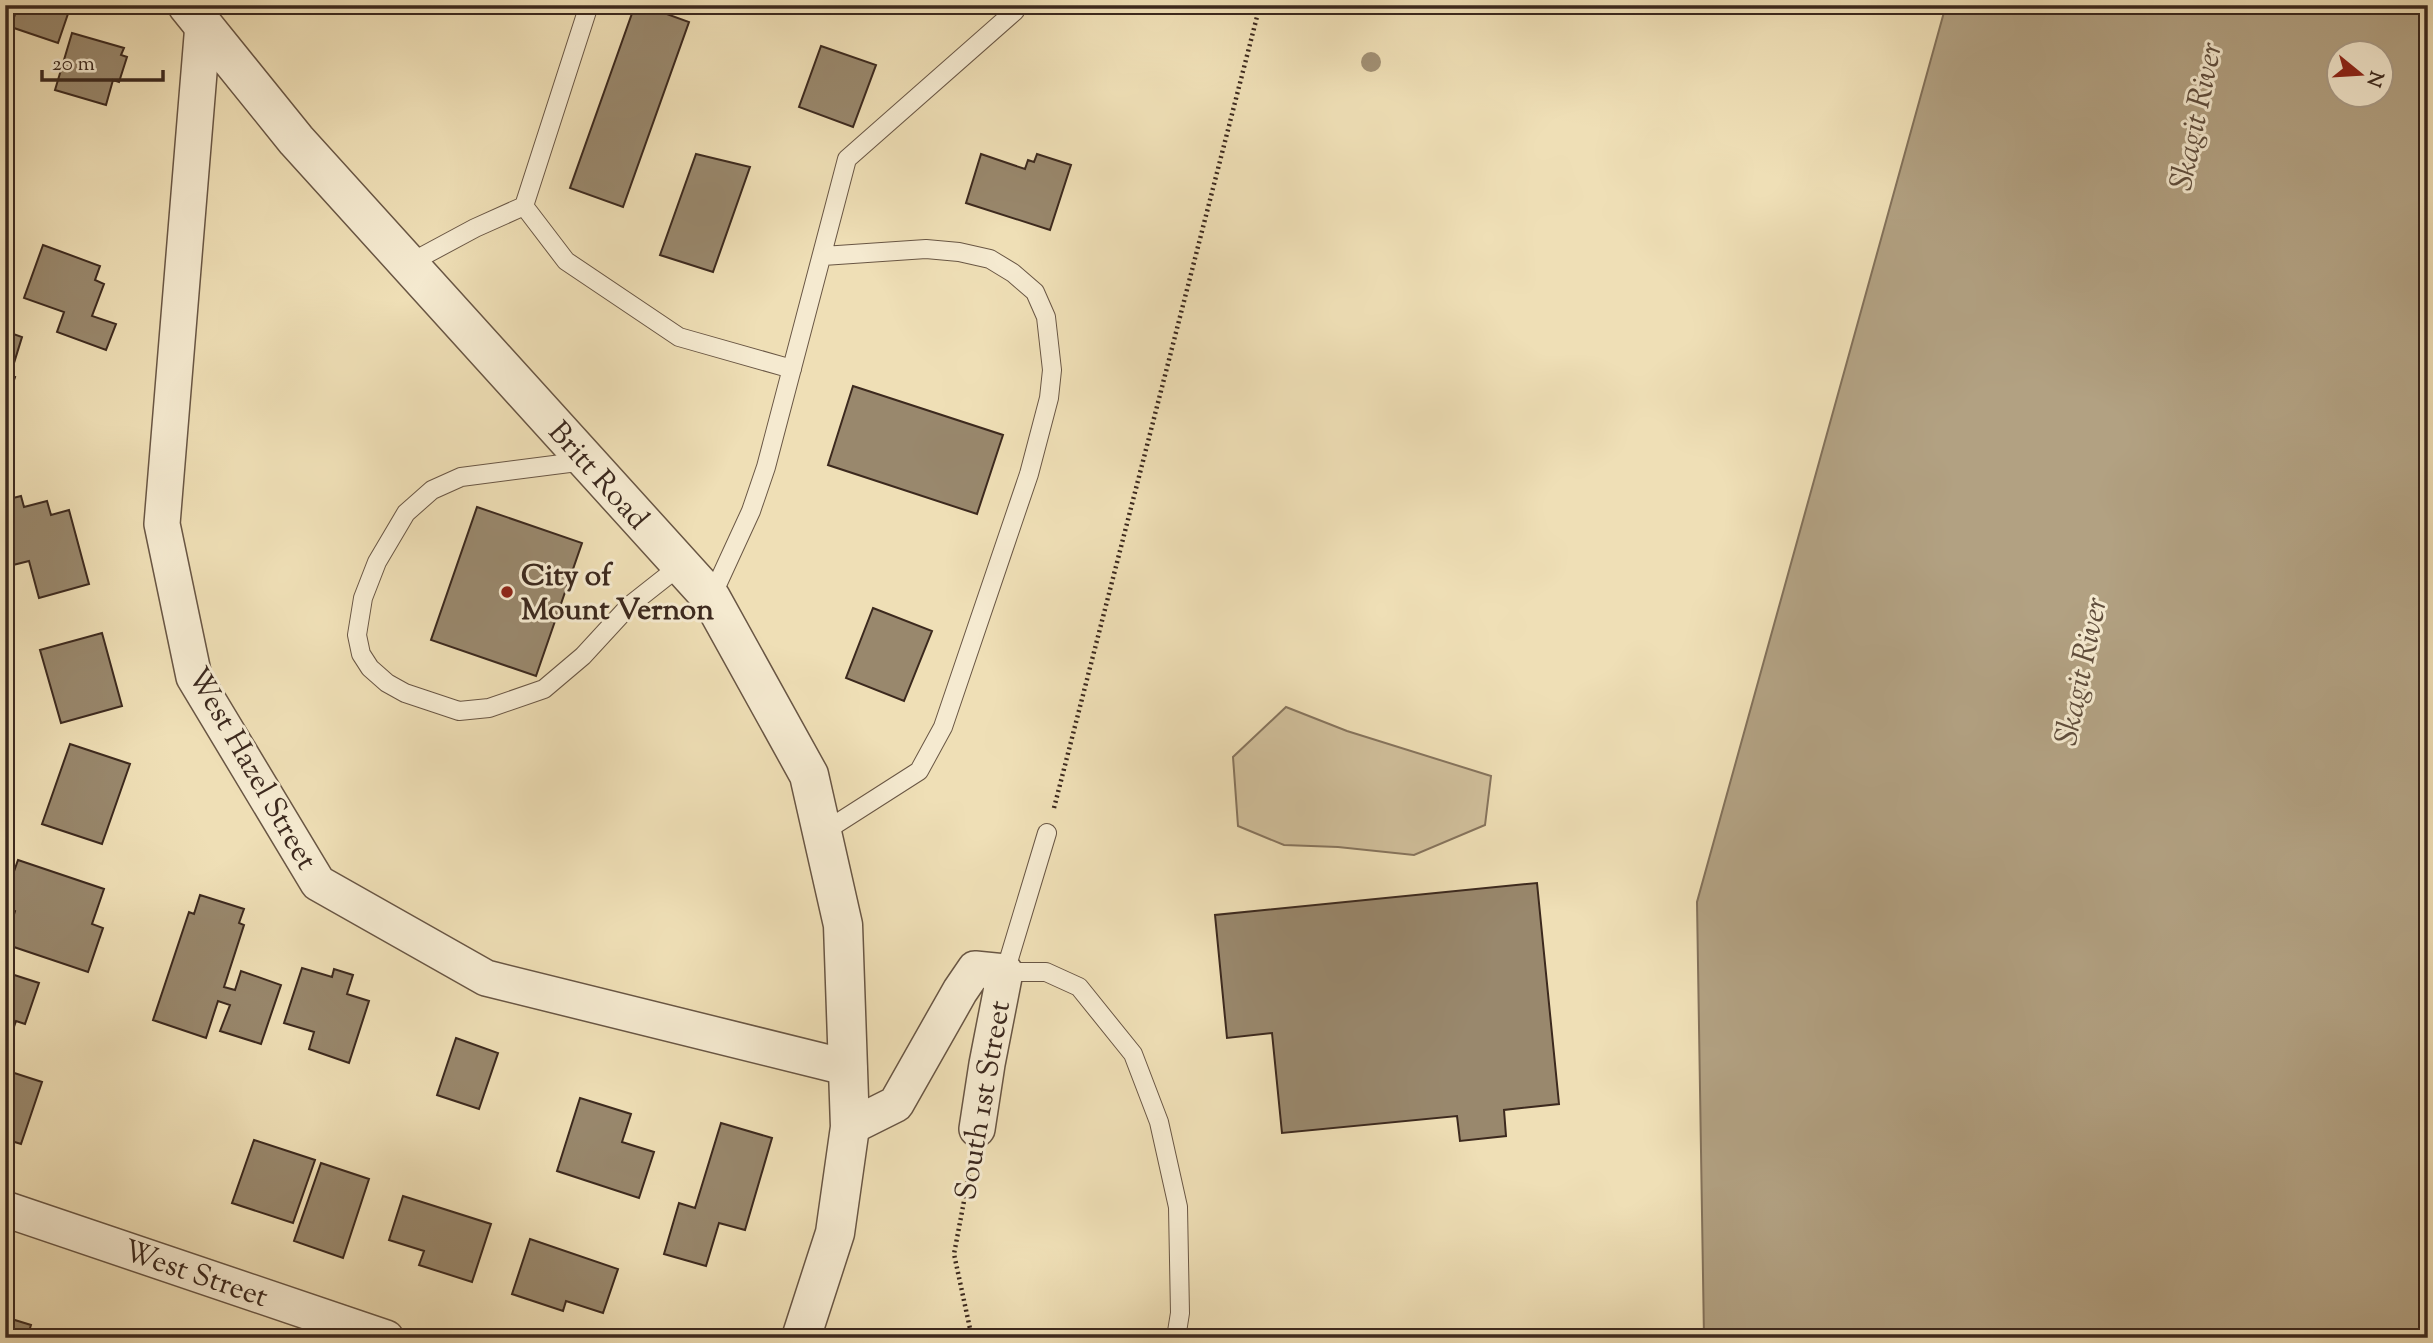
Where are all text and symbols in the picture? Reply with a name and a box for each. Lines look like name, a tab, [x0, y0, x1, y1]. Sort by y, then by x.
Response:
scale bar	[42, 38, 163, 82]
water label: Skagit River	[2160, 38, 2236, 195]
north arrow	[2324, 38, 2394, 108]
text: 20 m	[52, 50, 95, 80]
text: N	[2359, 67, 2389, 90]
street label: Britt Road	[537, 413, 658, 540]
place label: City of Mount Vernon	[521, 556, 714, 633]
marker: City of Mount Vernon	[499, 584, 515, 600]
water label: Skagit River	[2045, 593, 2121, 750]
street label: West Hazel Street	[175, 660, 326, 879]
street label: South 1st Street	[946, 997, 1023, 1204]
street label: West Street	[117, 1231, 273, 1320]

